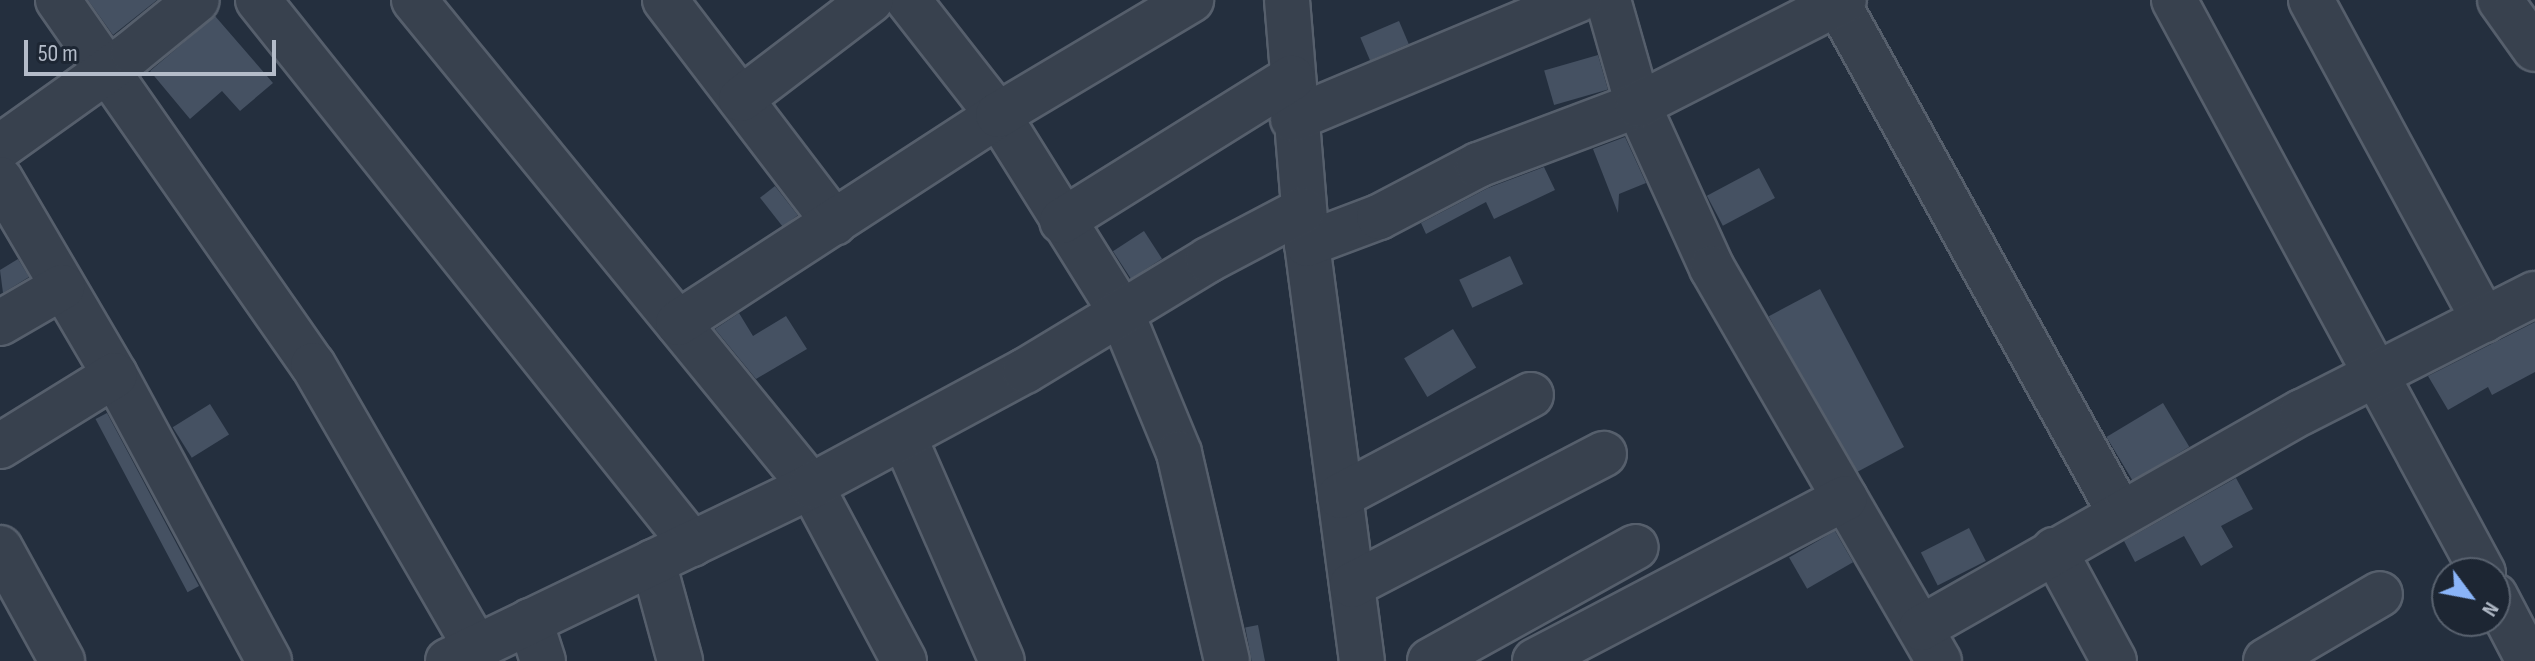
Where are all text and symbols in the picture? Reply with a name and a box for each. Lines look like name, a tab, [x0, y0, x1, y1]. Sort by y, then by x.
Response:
scale bar	[28, 24, 280, 74]
text: 50 m	[38, 39, 78, 68]
north arrow	[2431, 557, 2511, 637]
text: N	[2476, 597, 2505, 621]

